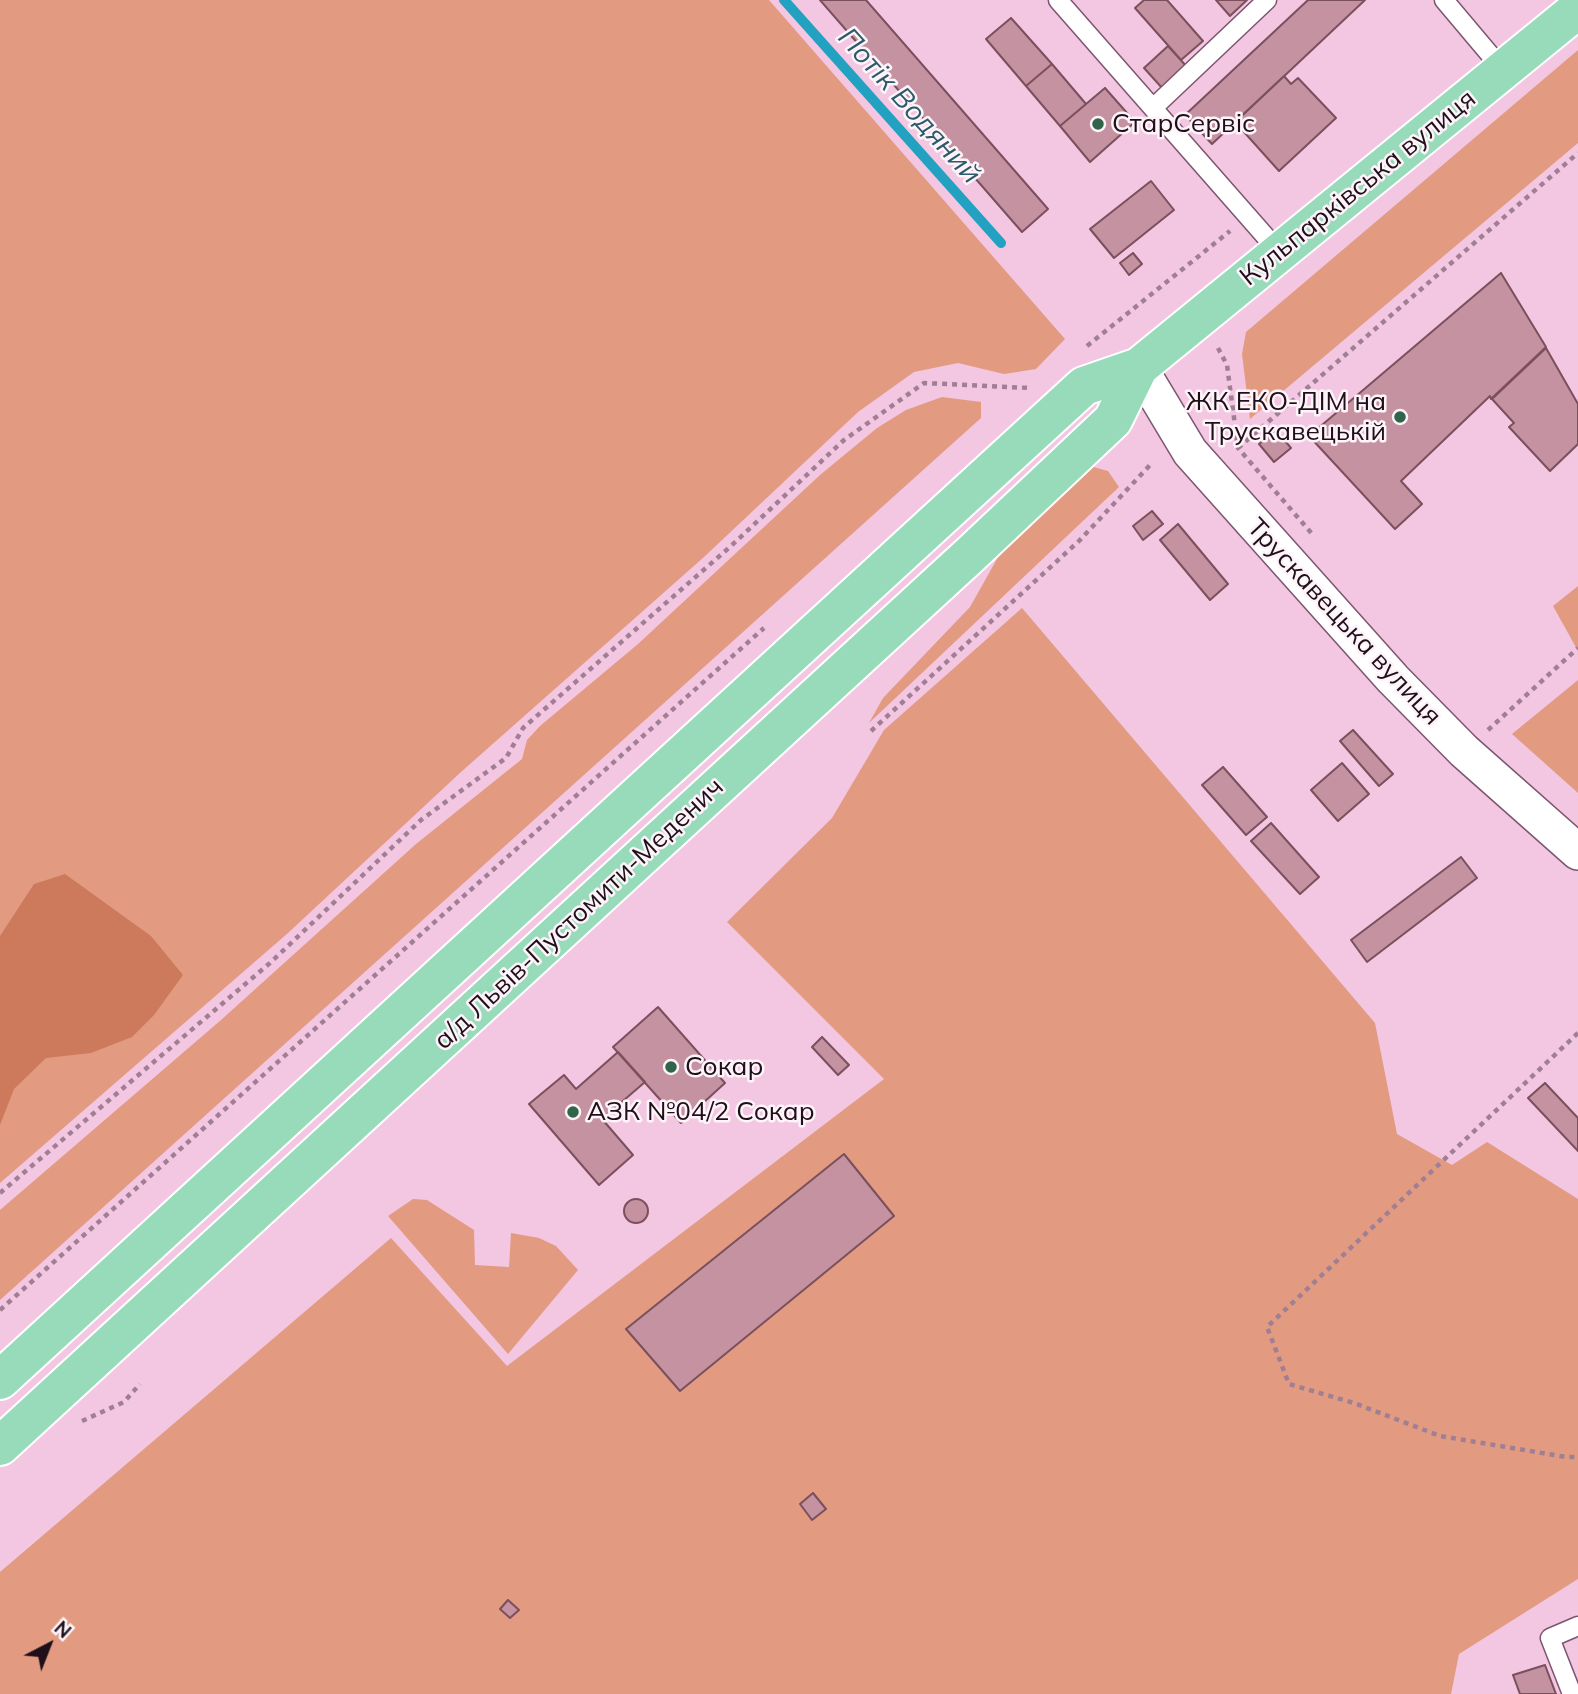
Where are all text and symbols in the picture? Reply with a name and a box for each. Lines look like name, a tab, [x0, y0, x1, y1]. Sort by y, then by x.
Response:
water label: Потік Водяний	[830, 21, 988, 191]
street label: Кульпарківська вулиця	[1234, 83, 1482, 293]
place label: СтарСервіс	[1112, 108, 1255, 140]
marker: СтарСервіс	[1090, 116, 1106, 132]
place label: ЖК ЕКО-ДІМ на Трускавецькій	[1186, 386, 1386, 448]
marker: ЖК ЕКО-ДІМ на Трускавецькій	[1392, 409, 1408, 425]
street label: Трускавецька вулиця	[1240, 512, 1448, 732]
street label: а/д Львів-Пустомити-Меденич	[428, 772, 730, 1056]
place label: Сокар	[685, 1051, 763, 1083]
marker: Сокар	[663, 1059, 679, 1075]
place label: АЗК №04/2 Сокар	[587, 1096, 815, 1128]
marker: АЗК №04/2 Сокар	[565, 1104, 581, 1120]
north arrow	[14, 1610, 84, 1680]
text: N	[50, 1616, 76, 1643]

